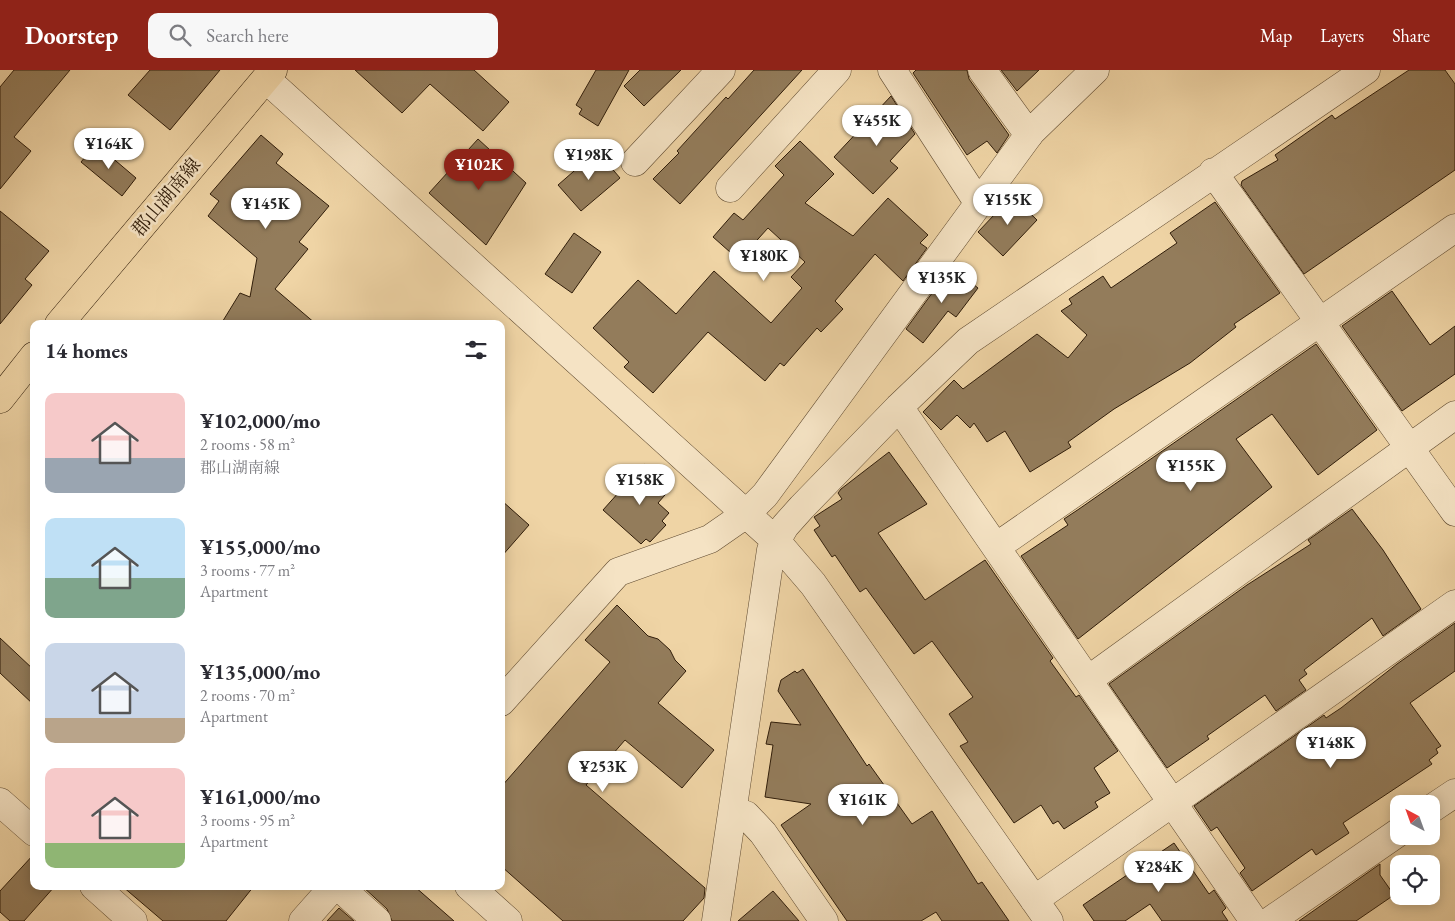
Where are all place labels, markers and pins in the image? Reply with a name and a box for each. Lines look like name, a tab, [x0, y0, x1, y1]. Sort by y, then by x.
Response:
pin: ¥455K	[842, 104, 912, 147]
pin: ¥164K	[74, 128, 144, 170]
pin: ¥198K	[554, 138, 624, 181]
pin: ¥102K	[444, 148, 514, 191]
pin: ¥155K	[973, 184, 1043, 226]
pin: ¥145K	[231, 188, 301, 230]
pin: ¥180K	[729, 240, 799, 282]
pin: ¥135K	[907, 262, 977, 304]
pin: ¥155K	[1156, 450, 1226, 492]
pin: ¥158K	[605, 464, 675, 506]
pin: ¥148K	[1296, 726, 1366, 769]
pin: ¥253K	[568, 750, 638, 793]
pin: ¥161K	[828, 784, 898, 826]
pin: ¥284K	[1124, 850, 1194, 893]

